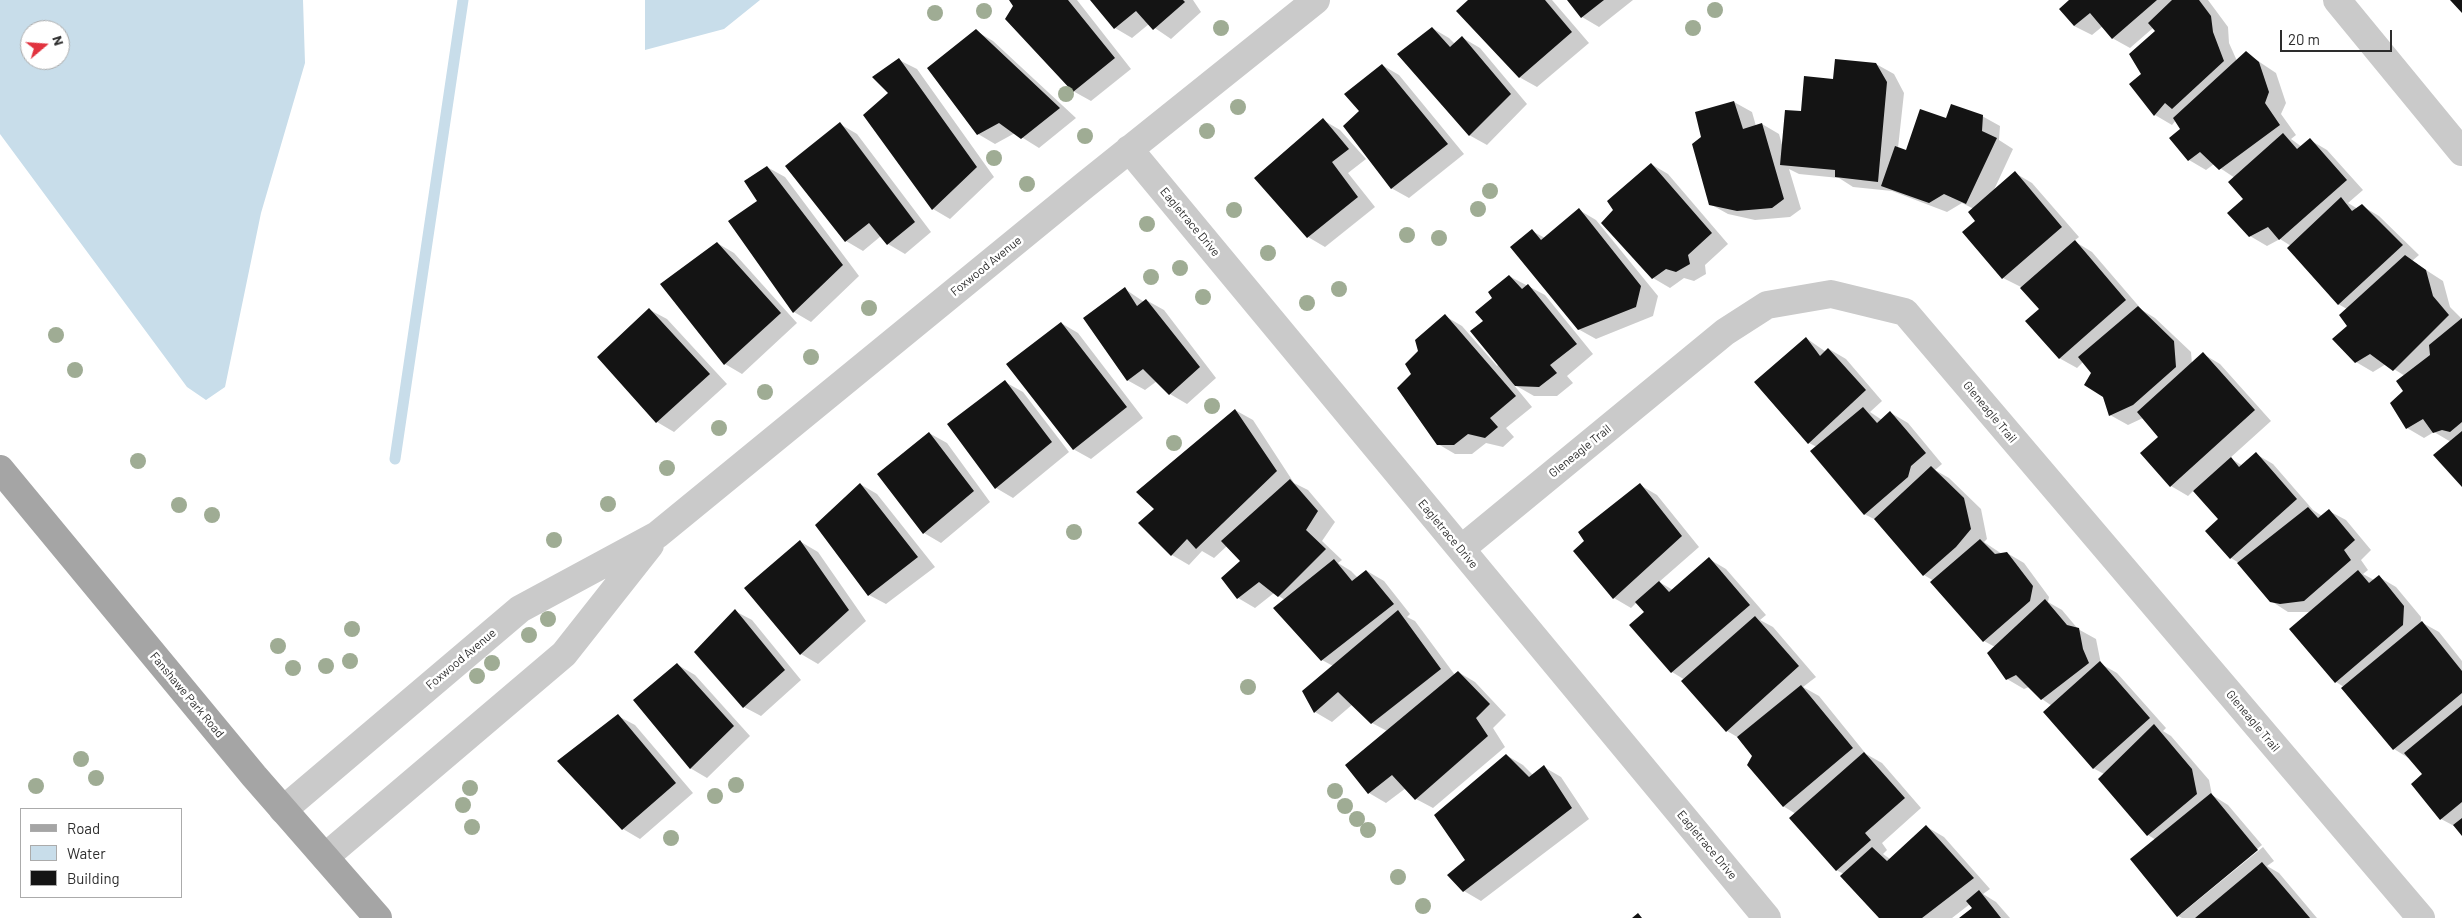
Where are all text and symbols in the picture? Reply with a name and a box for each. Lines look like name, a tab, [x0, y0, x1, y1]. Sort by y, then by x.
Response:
north arrow	[20, 20, 70, 70]
scale bar	[2282, 20, 2394, 52]
text: 20 m	[2288, 30, 2320, 48]
text: N	[49, 33, 68, 48]
street label: Eagletrace Drive	[1157, 185, 1223, 259]
street label: Foxwood Avenue	[948, 233, 1024, 299]
street label: Gleneagle Trail	[1960, 378, 2020, 446]
street label: Gleneagle Trail	[1546, 422, 1614, 480]
street label: Eagletrace Drive	[1415, 497, 1481, 571]
street label: Foxwood Avenue	[423, 626, 499, 692]
street label: Fanshawe Park Road	[147, 649, 227, 741]
street label: Gleneagle Trail	[2223, 687, 2283, 755]
legend	[20, 808, 182, 898]
street label: Eagletrace Drive	[1674, 808, 1740, 882]
text: Road	[67, 819, 100, 837]
text: Water	[67, 844, 106, 862]
text: Building	[67, 869, 120, 887]

